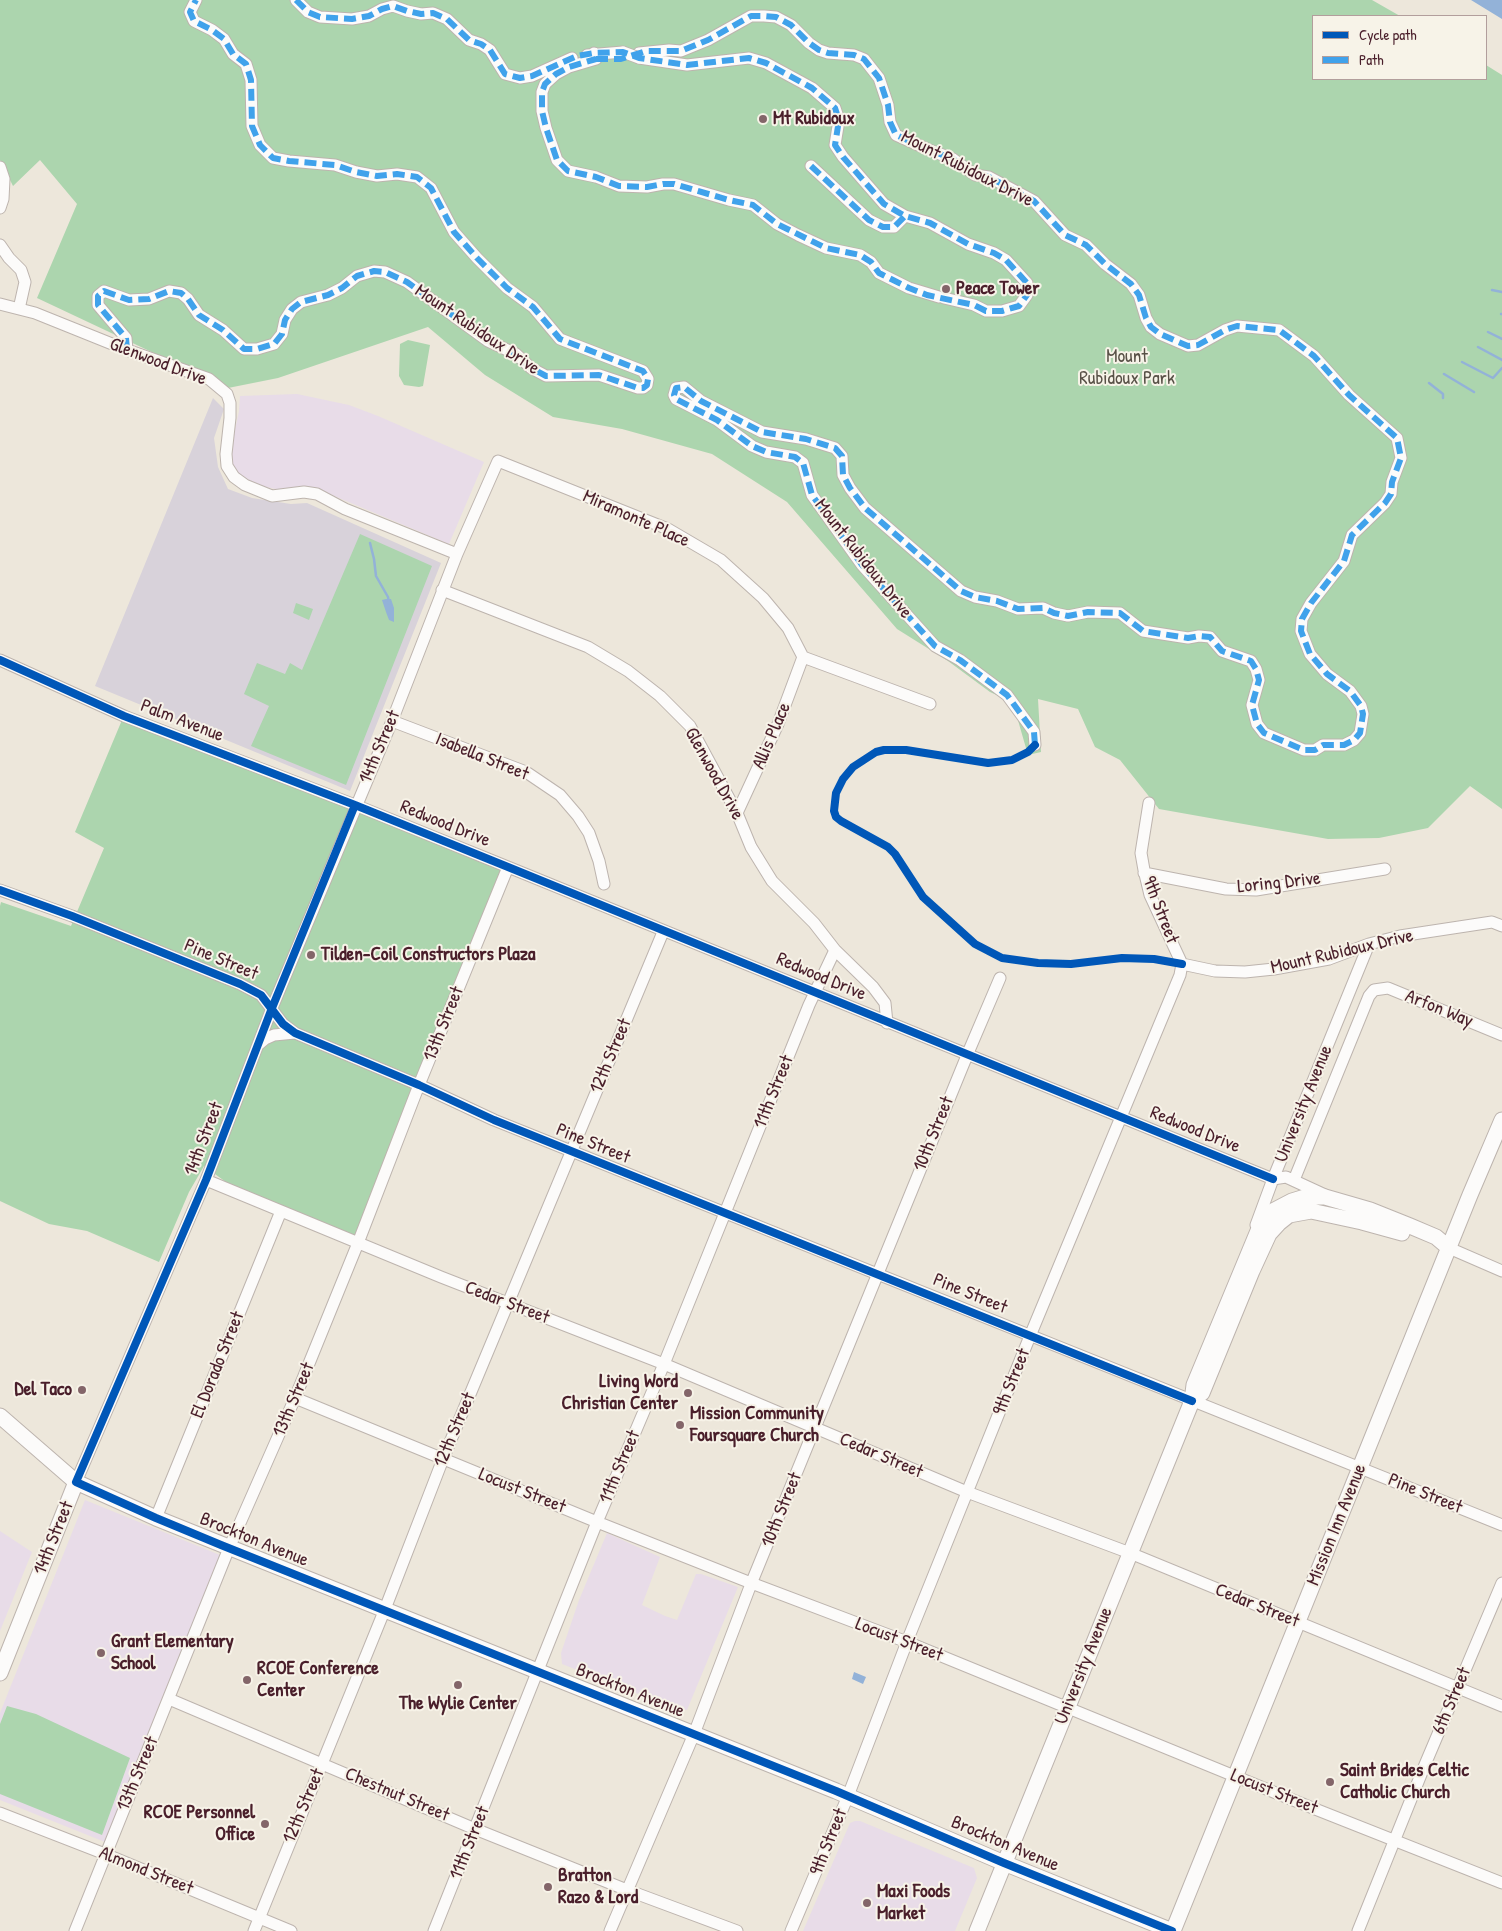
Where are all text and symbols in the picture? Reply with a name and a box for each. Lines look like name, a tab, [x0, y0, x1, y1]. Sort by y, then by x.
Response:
legend	[1312, 15, 1487, 80]
text: Cycle path	[1359, 24, 1417, 45]
text: Path	[1359, 49, 1384, 70]
place label: Mt Rubidoux	[773, 108, 855, 130]
marker: Mt Rubidoux	[757, 113, 769, 125]
street label: Mount Rubidoux Drive	[897, 126, 1037, 212]
place label: Peace Tower	[956, 278, 1040, 300]
street label: Mount Rubidoux Drive	[410, 280, 544, 380]
marker: Peace Tower	[940, 283, 952, 295]
street label: Glenwood Drive	[106, 333, 210, 391]
park label: Mount Rubidoux Park	[1079, 346, 1175, 390]
street label: Miramonte Place	[579, 485, 693, 553]
street label: Mount Rubidoux Drive	[809, 495, 917, 623]
street label: Palm Avenue	[137, 695, 227, 747]
street label: Allis Place	[748, 699, 796, 773]
street label: 14th Street	[354, 707, 406, 787]
street label: Glenwood Drive	[679, 724, 749, 824]
street label: Isabella Street	[432, 728, 532, 786]
street label: Redwood Drive	[397, 796, 493, 852]
street label: Loring Drive	[1236, 867, 1322, 899]
street label: 9th Street	[1137, 873, 1183, 947]
street label: Mount Rubidoux Drive	[1268, 925, 1416, 979]
street label: Pine Street	[181, 934, 261, 986]
place label: Tilden-Coil Constructors Plaza	[321, 944, 535, 966]
street label: Redwood Drive	[773, 948, 869, 1006]
marker: Tilden-Coil Constructors Plaza	[305, 949, 317, 961]
street label: 13th Street	[419, 983, 469, 1065]
street label: Arfon Way	[1402, 985, 1476, 1033]
street label: 12th Street	[585, 1015, 637, 1097]
street label: University Avenue	[1270, 1042, 1338, 1166]
street label: 11th Street	[749, 1052, 799, 1132]
street label: 10th Street	[909, 1093, 959, 1175]
street label: 14th Street	[180, 1099, 228, 1179]
street label: Redwood Drive	[1147, 1102, 1243, 1158]
street label: Pine Street	[553, 1119, 633, 1169]
street label: Pine Street	[930, 1269, 1010, 1319]
street label: Cedar Street	[461, 1276, 553, 1330]
street label: El Dorado Street	[186, 1308, 250, 1422]
street label: 9th Street	[988, 1345, 1036, 1419]
street label: 13th Street	[268, 1359, 320, 1441]
place label: Living Word Christian Center	[562, 1371, 678, 1415]
place label: Del Taco	[15, 1379, 72, 1401]
marker: Del Taco	[76, 1384, 88, 1396]
marker: Living Word Christian Center	[682, 1387, 694, 1399]
street label: 12th Street	[429, 1389, 481, 1471]
place label: Mission Community Foursquare Church	[690, 1403, 824, 1447]
marker: Mission Community Foursquare Church	[674, 1419, 686, 1431]
street label: 11th Street	[594, 1427, 646, 1507]
street label: Cedar Street	[836, 1428, 926, 1484]
street label: Mission Inn Avenue	[1302, 1461, 1372, 1589]
street label: Locust Street	[475, 1463, 569, 1519]
street label: 10th Street	[757, 1469, 807, 1551]
street label: Pine Street	[1385, 1469, 1465, 1519]
street label: 14th Street	[29, 1498, 79, 1578]
street label: Brockton Avenue	[196, 1508, 312, 1572]
street label: Cedar Street	[1212, 1579, 1302, 1633]
street label: University Avenue	[1050, 1604, 1118, 1728]
street label: Locust Street	[852, 1613, 946, 1667]
place label: Grant Elementary School	[111, 1631, 234, 1675]
marker: Grant Elementary School	[95, 1647, 107, 1659]
place label: RCOE Conference Center	[257, 1658, 379, 1702]
street label: Brockton Avenue	[572, 1659, 688, 1723]
street label: 6th Street	[1428, 1664, 1476, 1738]
marker: RCOE Conference Center	[241, 1674, 253, 1686]
marker: The Wylie Center	[452, 1679, 464, 1691]
place label: The Wylie Center	[399, 1693, 517, 1715]
street label: 13th Street	[112, 1733, 164, 1815]
place label: Saint Brides Celtic Catholic Church	[1340, 1760, 1469, 1804]
street label: Chestnut Street	[341, 1763, 453, 1827]
street label: Locust Street	[1227, 1764, 1321, 1820]
street label: 12th Street	[278, 1765, 330, 1847]
marker: Saint Brides Celtic Catholic Church	[1324, 1776, 1336, 1788]
place label: RCOE Personnel Office	[144, 1802, 255, 1846]
street label: 11th Street	[445, 1803, 495, 1883]
street label: 9th Street	[805, 1805, 853, 1879]
street label: Brockton Avenue	[948, 1811, 1062, 1877]
marker: RCOE Personnel Office	[259, 1818, 271, 1830]
street label: Almond Street	[96, 1842, 196, 1900]
place label: Bratton Razo & Lord	[558, 1865, 638, 1909]
marker: Bratton Razo & Lord	[542, 1881, 554, 1893]
place label: Maxi Foods Market	[877, 1881, 950, 1925]
marker: Maxi Foods Market	[861, 1897, 873, 1909]

